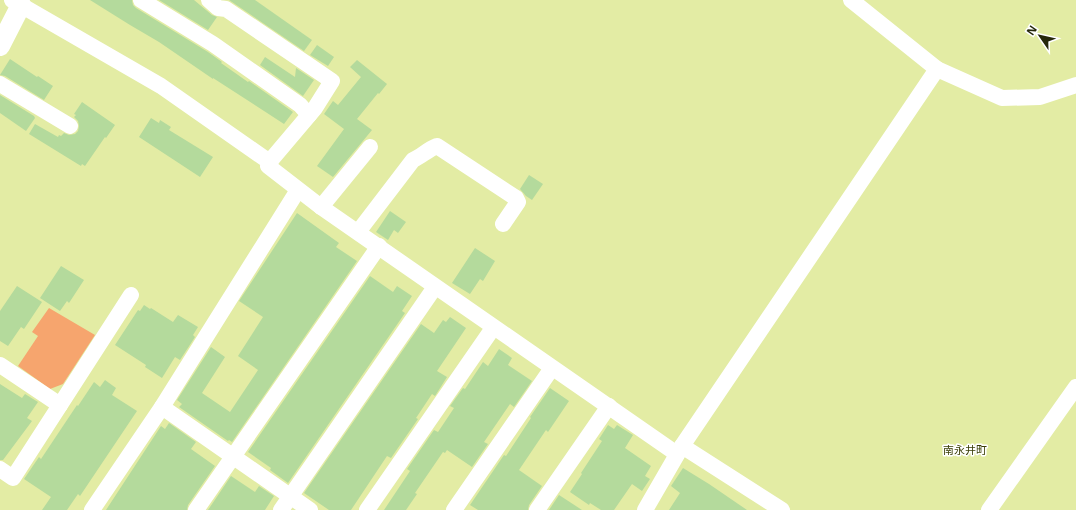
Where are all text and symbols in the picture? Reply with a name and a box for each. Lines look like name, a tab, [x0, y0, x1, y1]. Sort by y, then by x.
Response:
north arrow	[1020, 16, 1060, 56]
text: N	[1023, 22, 1040, 38]
district label: 南永井町	[943, 442, 987, 457]

